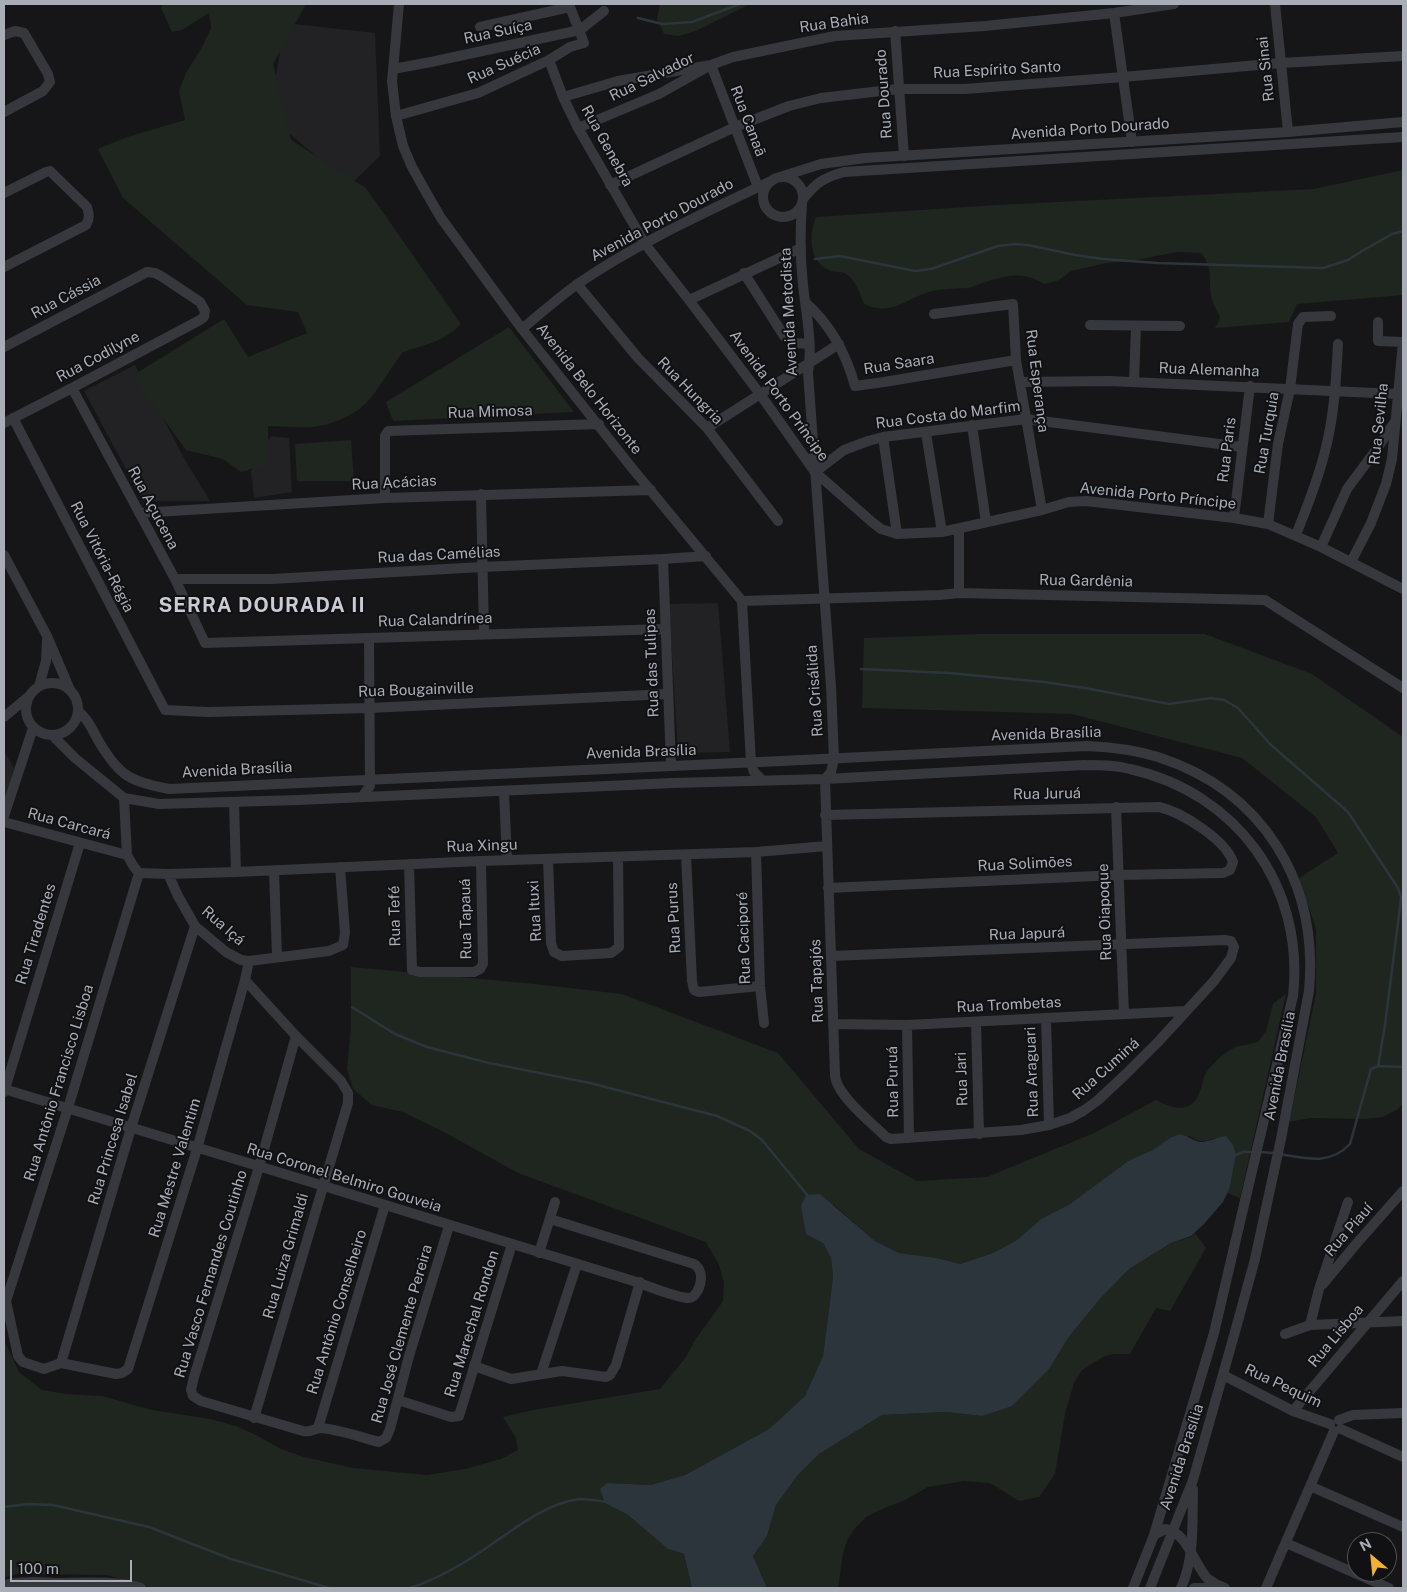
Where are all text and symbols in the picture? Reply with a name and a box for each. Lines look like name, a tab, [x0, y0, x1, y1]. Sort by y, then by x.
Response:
street label: Rua Bahia	[798, 9, 870, 37]
street label: Rua Suíça	[462, 16, 534, 48]
street label: Rua Sinai	[1254, 36, 1278, 102]
street label: Rua Suécia	[465, 40, 543, 88]
street label: Rua Salvador	[607, 49, 697, 105]
street label: Rua Dourado	[872, 49, 896, 139]
street label: Rua Espírito Santo	[933, 58, 1061, 82]
street label: Rua Canaã	[726, 83, 770, 159]
street label: Rua Genebra	[577, 102, 637, 190]
street label: Avenida Porto Dourado	[1010, 114, 1170, 144]
street label: Avenida Porto Dourado	[587, 175, 737, 265]
street label: Avenida Metodista	[777, 247, 801, 377]
street label: Rua Cássia	[28, 271, 104, 323]
street label: Avenida Belo Horizonte	[532, 320, 646, 458]
street label: Avenida Porto Príncipe	[725, 327, 833, 465]
street label: Rua Codilyne	[53, 328, 143, 386]
street label: Rua Esperança	[1022, 328, 1052, 434]
street label: Rua Saara	[862, 350, 936, 378]
street label: Rua Hungria	[653, 354, 727, 428]
street label: Rua Alemanha	[1158, 359, 1260, 381]
street label: Rua Sevilha	[1366, 382, 1392, 466]
street label: Rua Turquia	[1251, 391, 1283, 475]
street label: Rua Costa do Marfim	[875, 397, 1021, 433]
street label: Rua Mimosa	[447, 402, 533, 422]
street label: Rua Paris	[1214, 416, 1240, 484]
street label: Rua Açucena	[124, 463, 182, 553]
street label: Rua Acácias	[351, 472, 437, 494]
street label: Avenida Porto Príncipe	[1079, 479, 1237, 513]
street label: Rua Vitória-Régia	[66, 499, 138, 615]
street label: Rua das Camélias	[377, 543, 501, 567]
street label: Rua Gardênia	[1039, 571, 1133, 591]
district label: SERRA DOURADA II	[156, 594, 368, 618]
street label: Rua das Tulipas	[641, 608, 663, 718]
street label: Rua Calandrínea	[377, 609, 493, 631]
street label: Rua Crisálida	[803, 645, 827, 737]
street label: Rua Bougainville	[358, 679, 474, 701]
street label: Avenida Brasília	[990, 723, 1102, 745]
street label: Avenida Brasília	[585, 741, 697, 763]
street label: Avenida Brasília	[181, 758, 293, 782]
street label: Rua Juruá	[1013, 784, 1081, 804]
street label: Rua Carcará	[26, 804, 112, 844]
street label: Rua Xingu	[446, 836, 518, 856]
street label: Rua Solimões	[977, 853, 1073, 875]
street label: Rua Oiapoque	[1094, 863, 1116, 961]
street label: Rua Tapauá	[456, 878, 476, 960]
street label: Rua Ituxi	[524, 880, 546, 942]
street label: Rua Tiradentes	[12, 881, 60, 987]
street label: Rua Purus	[663, 882, 685, 954]
street label: Rua Tefé	[385, 885, 405, 947]
street label: Rua Caciporé	[733, 891, 755, 985]
street label: Rua Içá	[198, 902, 248, 950]
street label: Rua Japurá	[989, 924, 1065, 944]
street label: Rua Tapajós	[807, 939, 827, 1023]
street label: Rua Antônio Francisco Lisboa	[20, 982, 98, 1184]
street label: Rua Trombetas	[956, 993, 1062, 1017]
street label: Avenida Brasília	[1261, 1010, 1299, 1122]
street label: Rua Araguari	[1021, 1026, 1043, 1118]
street label: Rua Cuminá	[1069, 1034, 1143, 1104]
street label: Rua Puruá	[883, 1046, 903, 1118]
street label: Rua Jari	[952, 1052, 972, 1106]
street label: Rua Princesa Isabel	[84, 1071, 142, 1207]
street label: Rua Mestre Valentim	[145, 1096, 205, 1240]
street label: Rua Coronel Belmiro Gouveia	[244, 1140, 444, 1216]
street label: Rua Vasco Fernandes Coutinho	[171, 1168, 251, 1380]
street label: Rua Luiza Grimaldi	[259, 1191, 313, 1321]
street label: Rua Piauí	[1321, 1200, 1377, 1260]
street label: Rua Antônio Conselheiro	[303, 1227, 371, 1397]
street label: Rua José Clemente Pereira	[368, 1243, 436, 1425]
street label: Rua Marechal Rondon	[441, 1248, 503, 1400]
street label: Rua Lisboa	[1305, 1301, 1367, 1371]
street label: Rua Pequim	[1242, 1360, 1324, 1412]
street label: Avenida Brasília	[1156, 1402, 1208, 1512]
north arrow	[1347, 1532, 1397, 1582]
text: N	[1357, 1535, 1374, 1554]
scale bar	[12, 1550, 135, 1582]
text: 100 m	[18, 1560, 59, 1577]

